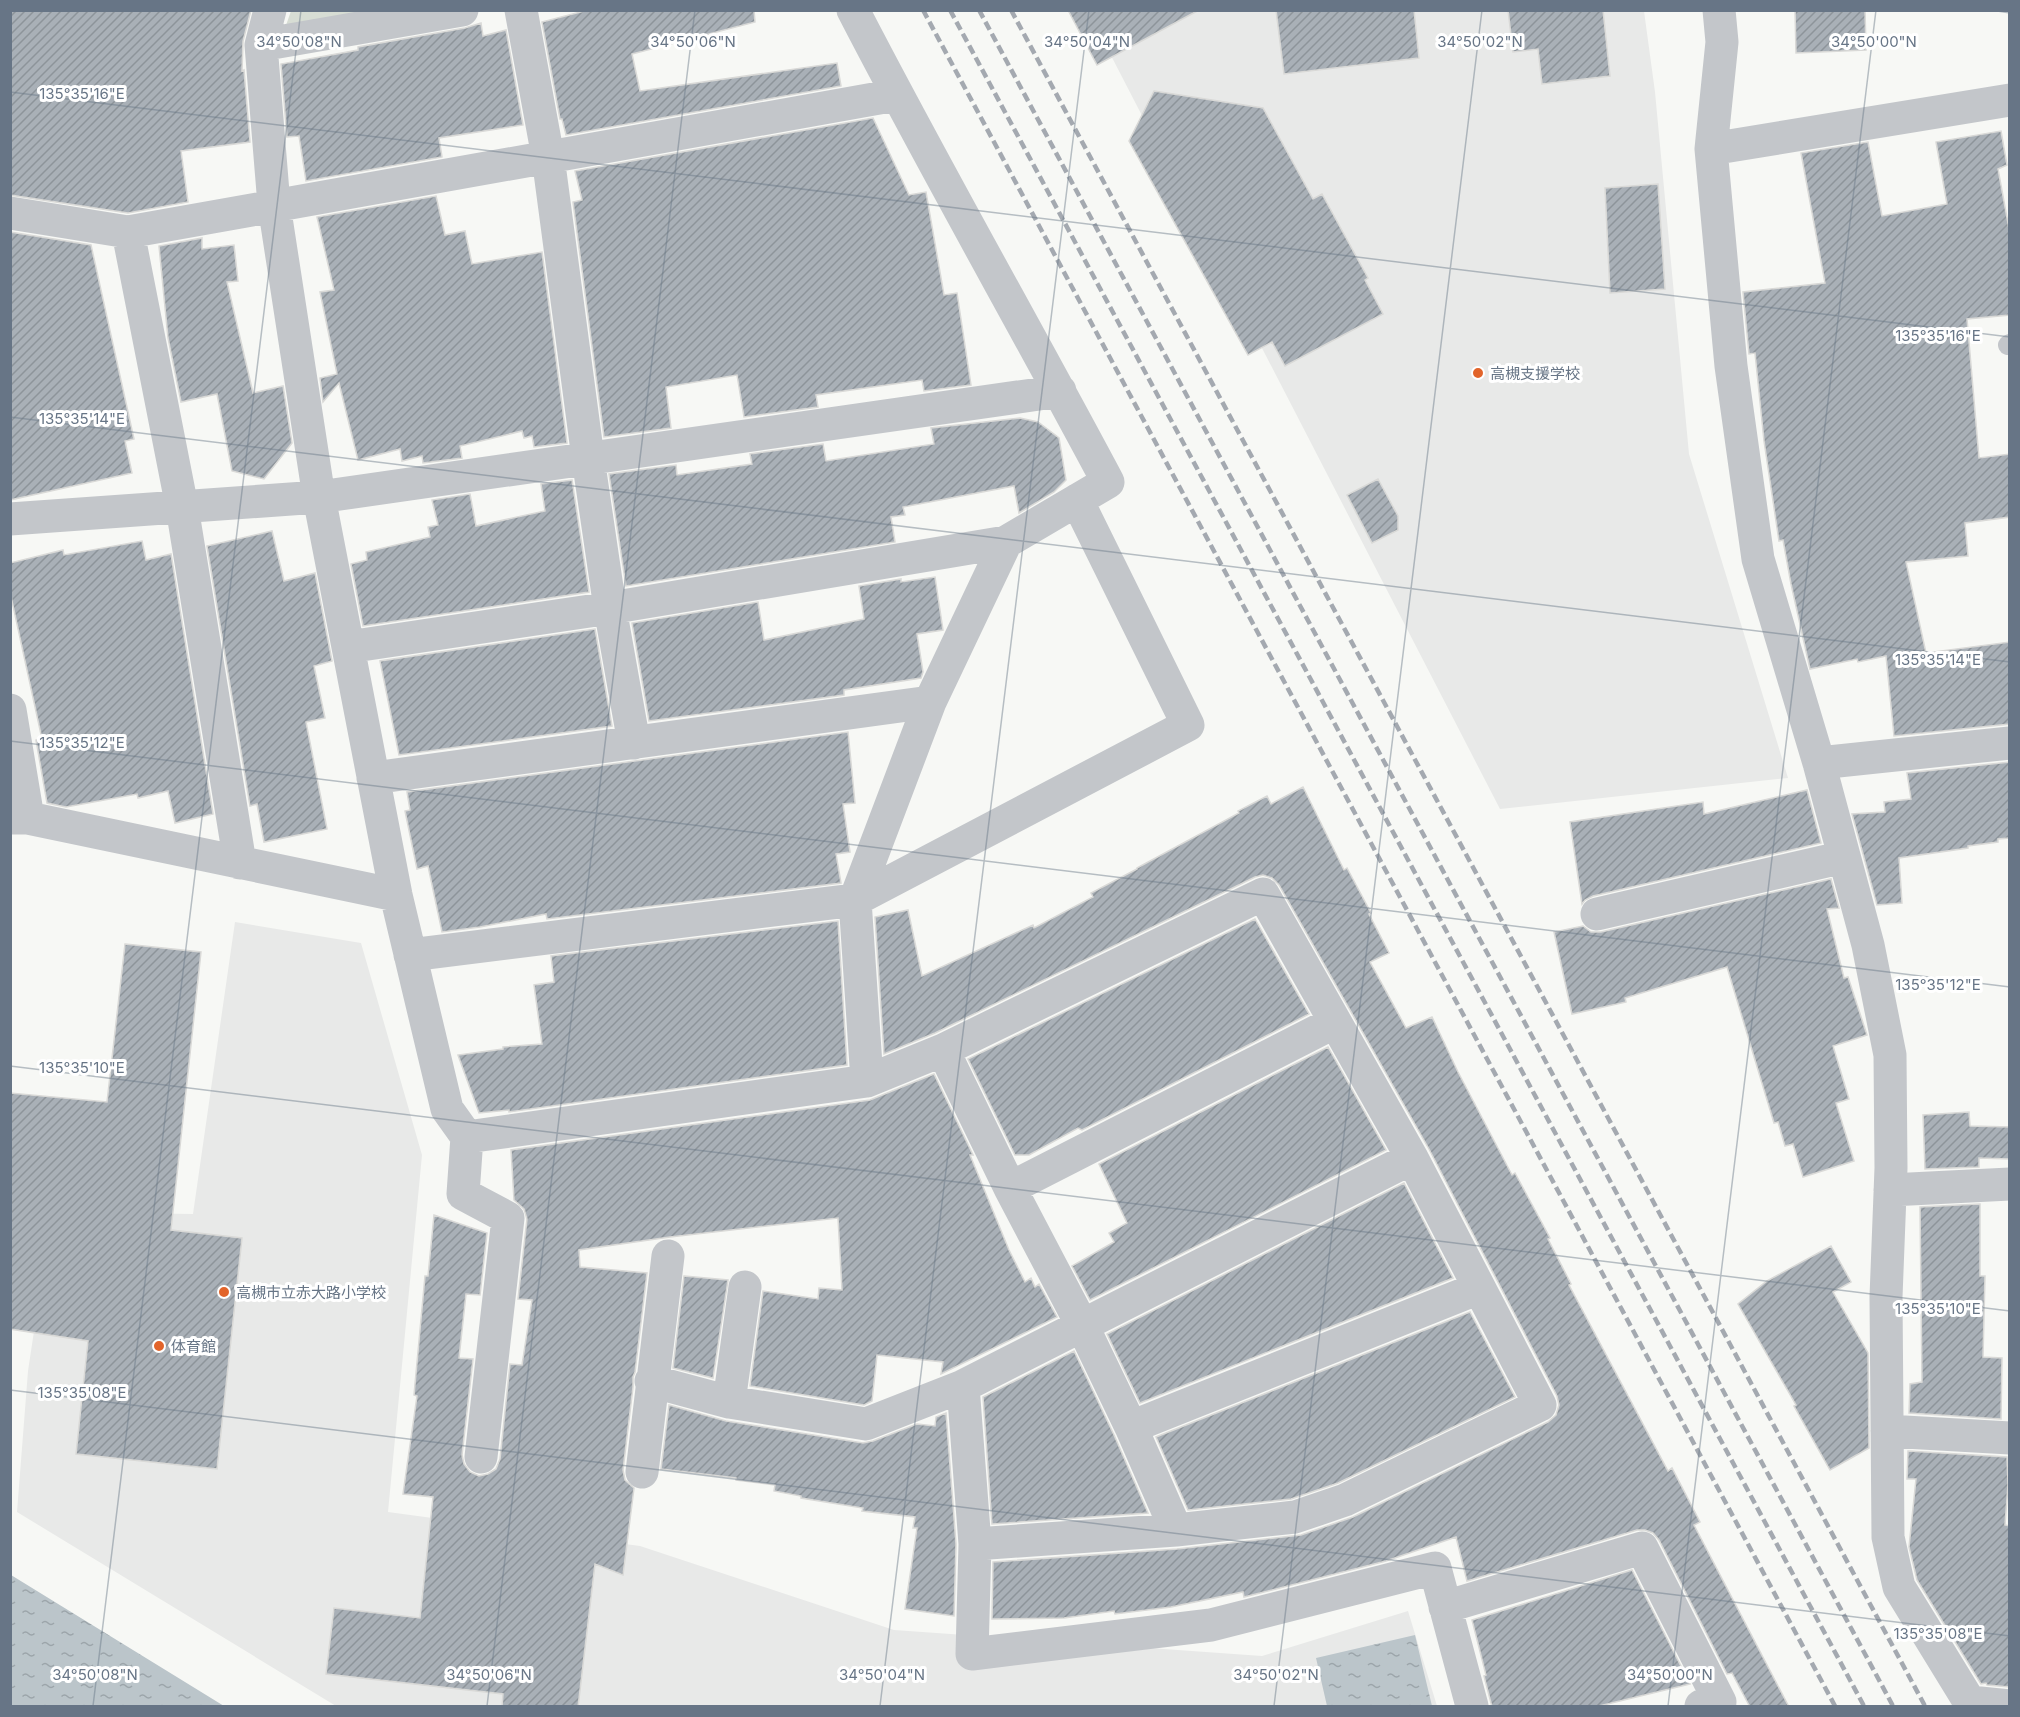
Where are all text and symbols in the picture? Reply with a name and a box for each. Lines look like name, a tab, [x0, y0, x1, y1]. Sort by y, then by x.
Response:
text: 34°50'08"N	[256, 32, 342, 51]
text: 34°50'06"N	[650, 32, 736, 51]
text: 34°50'04"N	[1044, 32, 1130, 51]
text: 34°50'02"N	[1437, 32, 1523, 51]
text: 34°50'00"N	[1831, 32, 1917, 51]
text: 135°35'16"E	[39, 84, 125, 103]
text: 135°35'16"E	[1895, 326, 1981, 345]
place label: 高槻支援学校	[1490, 364, 1580, 383]
marker: 高槻支援学校	[1471, 366, 1485, 380]
text: 135°35'14"E	[39, 409, 125, 428]
text: 135°35'14"E	[1895, 650, 1981, 669]
text: 135°35'12"E	[39, 733, 125, 752]
text: 135°35'12"E	[1895, 975, 1981, 994]
text: 135°35'10"E	[39, 1058, 125, 1077]
place label: 高槻市立赤大路小学校	[236, 1283, 386, 1302]
marker: 高槻市立赤大路小学校	[217, 1285, 231, 1299]
text: 135°35'10"E	[1895, 1299, 1981, 1318]
place label: 体育館	[171, 1337, 216, 1356]
marker: 体育館	[152, 1339, 166, 1353]
text: 135°35'08"E	[38, 1383, 126, 1402]
text: 135°35'08"E	[1894, 1624, 1982, 1643]
text: 34°50'08"N	[52, 1665, 138, 1684]
text: 34°50'06"N	[446, 1665, 532, 1684]
text: 34°50'04"N	[839, 1665, 925, 1684]
text: 34°50'02"N	[1233, 1665, 1319, 1684]
text: 34°50'00"N	[1627, 1665, 1713, 1684]

